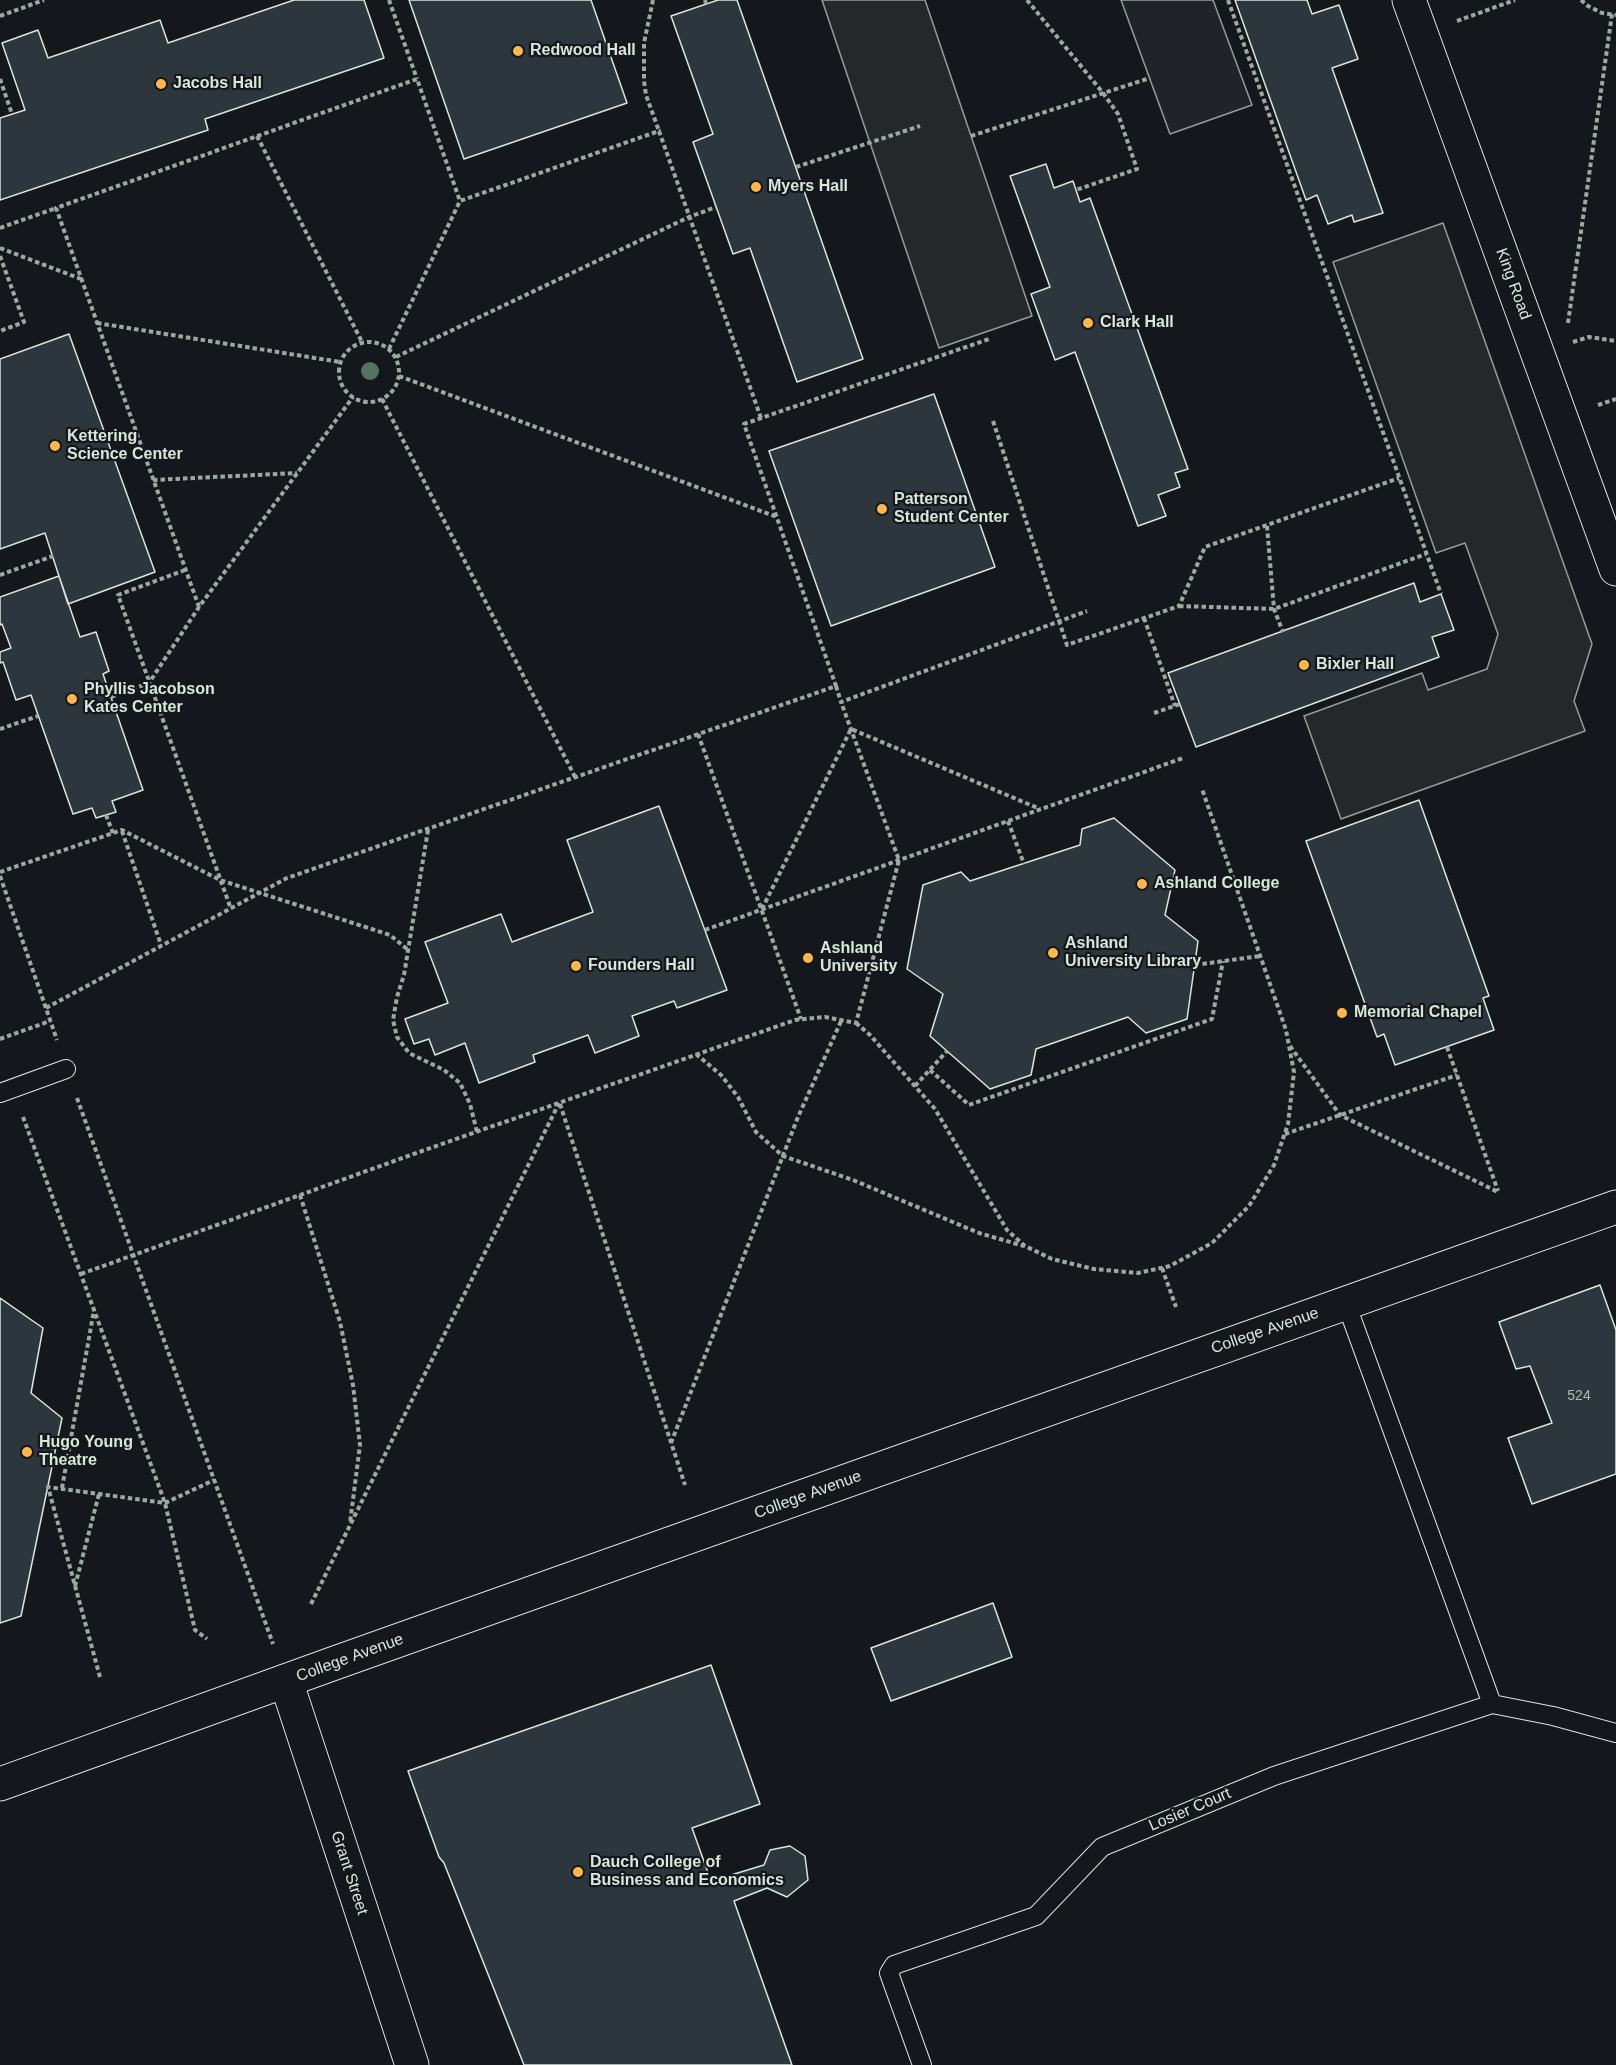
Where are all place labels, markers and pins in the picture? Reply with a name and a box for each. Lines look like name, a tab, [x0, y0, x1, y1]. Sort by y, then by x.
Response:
place label: Redwood Hall	[530, 41, 636, 61]
marker: Redwood Hall	[511, 44, 525, 58]
place label: Jacobs Hall	[173, 74, 262, 94]
marker: Jacobs Hall	[154, 77, 168, 91]
place label: Myers Hall	[768, 177, 848, 197]
marker: Myers Hall	[749, 180, 763, 194]
place label: Clark Hall	[1100, 313, 1174, 333]
marker: Clark Hall	[1081, 316, 1095, 330]
place label: Kettering Science Center	[67, 427, 183, 465]
marker: Kettering Science Center	[48, 439, 62, 453]
place label: Patterson Student Center	[894, 490, 1009, 528]
marker: Patterson Student Center	[875, 502, 889, 516]
place label: Bixler Hall	[1316, 655, 1394, 675]
marker: Bixler Hall	[1297, 658, 1311, 672]
place label: Phyllis Jacobson Kates Center	[84, 680, 215, 718]
marker: Phyllis Jacobson Kates Center	[65, 692, 79, 706]
place label: Ashland College	[1154, 874, 1279, 894]
marker: Ashland College	[1135, 877, 1149, 891]
place label: Ashland University Library	[1065, 934, 1201, 972]
place label: Ashland University	[820, 939, 897, 977]
marker: Ashland University Library	[1046, 946, 1060, 960]
marker: Ashland University	[801, 951, 815, 965]
place label: Founders Hall	[588, 956, 695, 976]
marker: Founders Hall	[569, 959, 583, 973]
place label: Memorial Chapel	[1354, 1003, 1482, 1023]
marker: Memorial Chapel	[1335, 1006, 1349, 1020]
place label: Hugo Young Theatre	[39, 1433, 133, 1471]
marker: Hugo Young Theatre	[20, 1445, 34, 1459]
place label: Dauch College of Business and Economics	[590, 1853, 784, 1891]
marker: Dauch College of Business and Economics	[571, 1865, 585, 1879]

